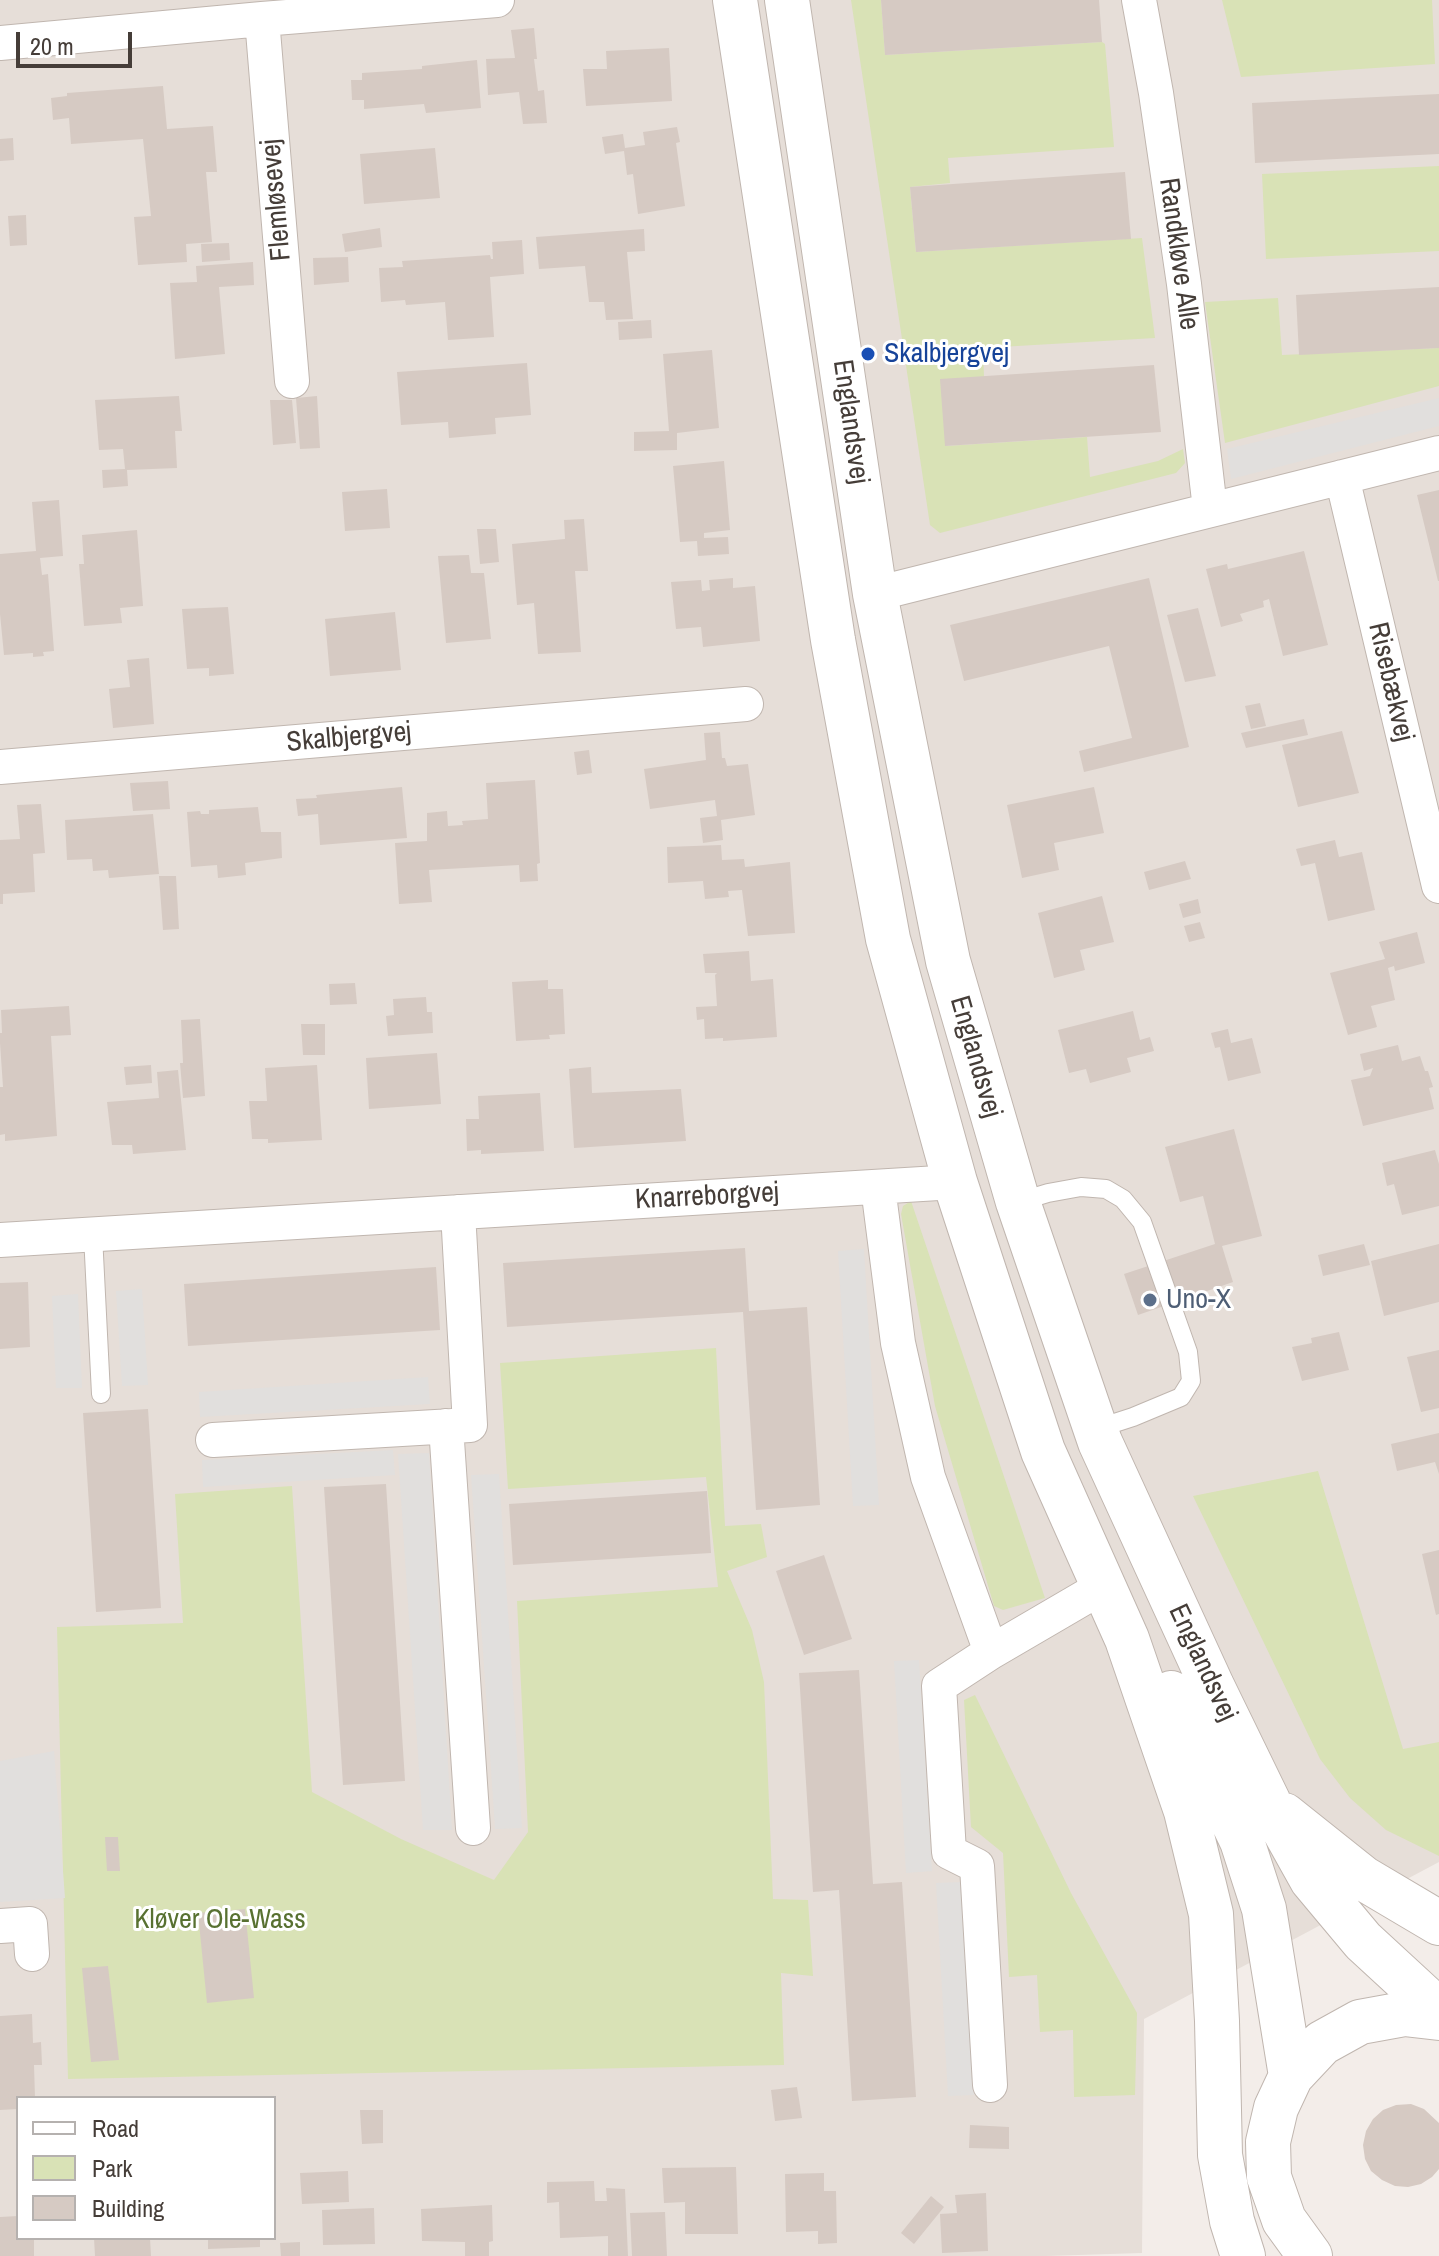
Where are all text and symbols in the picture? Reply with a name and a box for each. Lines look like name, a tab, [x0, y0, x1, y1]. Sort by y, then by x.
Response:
scale bar	[20, 16, 136, 66]
text: 20 m	[30, 30, 74, 62]
street label: Flemløsevej	[255, 138, 299, 262]
street label: Randkløve Alle	[1151, 176, 1205, 332]
place label: Skalbjergvej	[884, 337, 1009, 371]
marker: Skalbjergvej	[859, 345, 877, 363]
street label: Englandsvej	[825, 358, 875, 486]
street label: Risebækvej	[1360, 619, 1420, 745]
street label: Skalbjergvej	[285, 716, 413, 760]
street label: Englandsvej	[942, 992, 1008, 1122]
street label: Knarreborgvej	[634, 1176, 780, 1218]
place label: Uno-X	[1166, 1283, 1231, 1317]
marker: Uno-X	[1141, 1291, 1159, 1309]
street label: Englandsvej	[1160, 1599, 1244, 1727]
park label: Kløver Ole-Wass	[134, 1903, 306, 1937]
legend	[16, 2096, 276, 2240]
text: Road	[92, 2112, 139, 2144]
text: Park	[92, 2152, 132, 2184]
text: Building	[92, 2192, 164, 2224]

